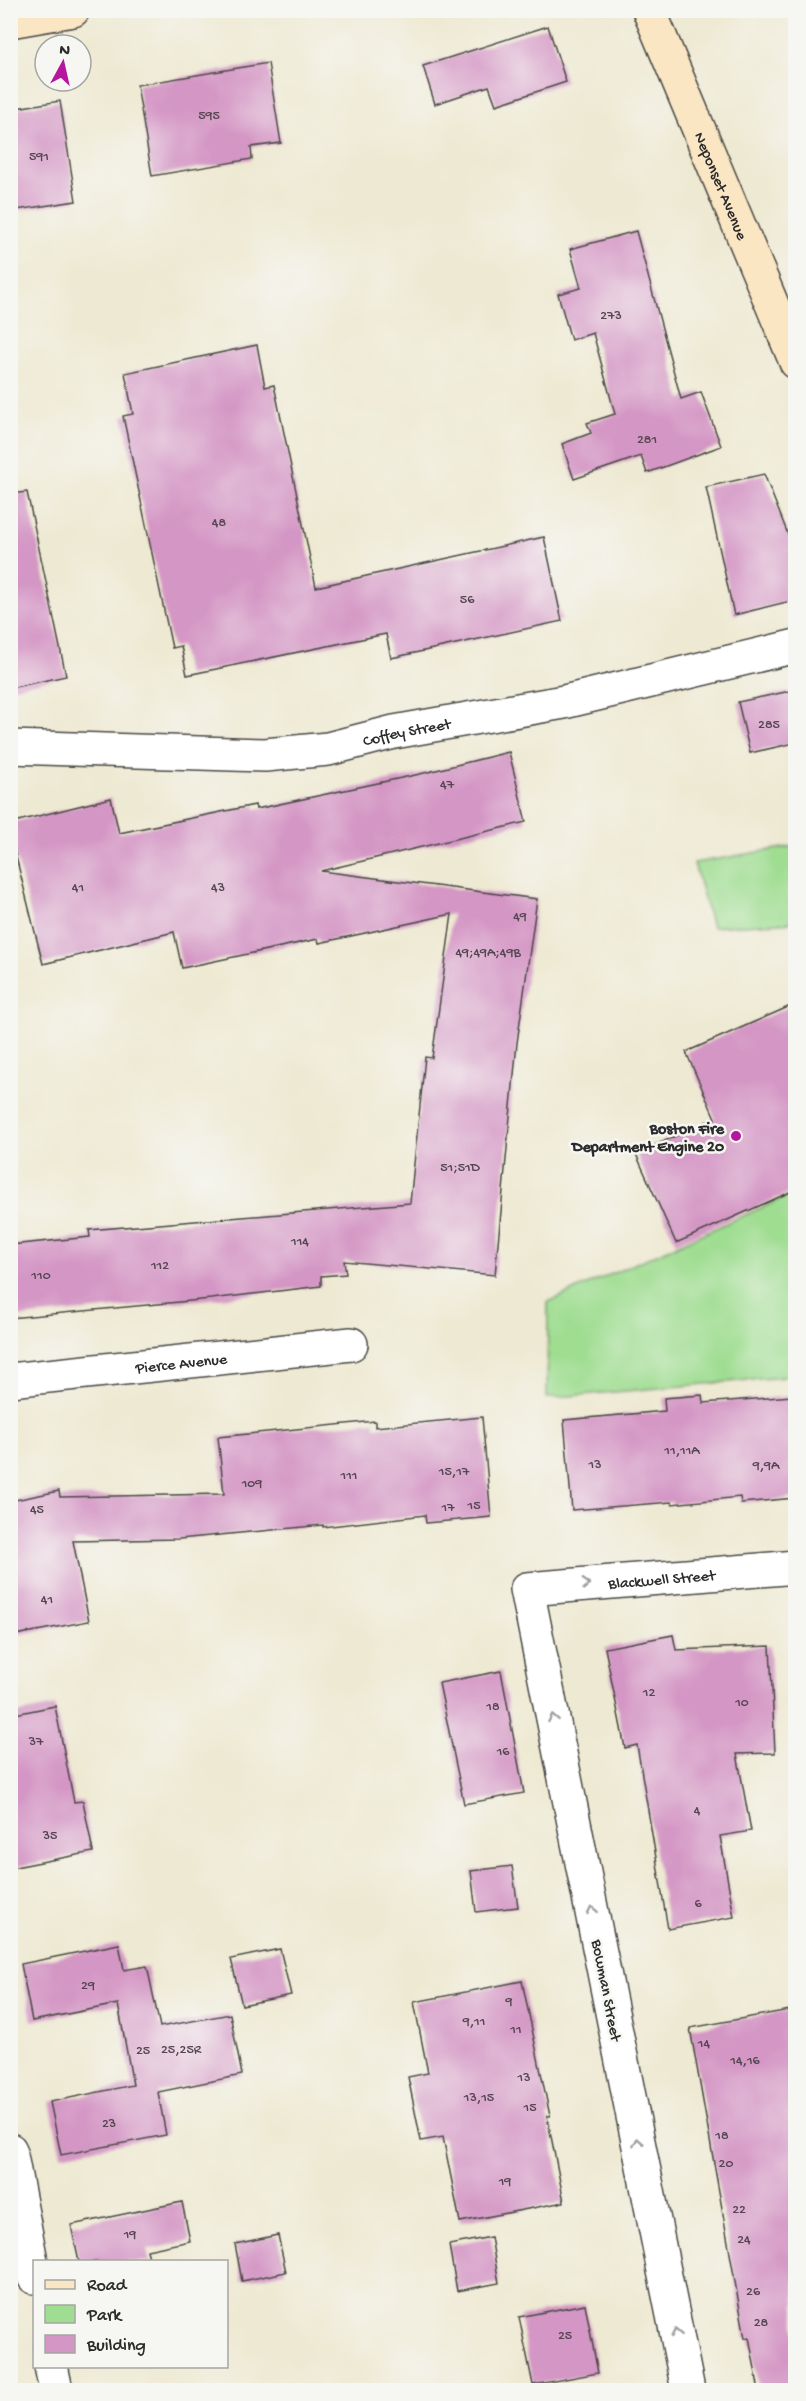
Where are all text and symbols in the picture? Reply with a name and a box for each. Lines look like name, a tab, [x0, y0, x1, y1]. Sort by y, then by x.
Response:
north arrow	[33, 33, 93, 93]
text: N	[58, 41, 72, 62]
house number: 595	[198, 108, 220, 125]
street label: Neponset Avenue	[688, 130, 750, 244]
house number: 591	[29, 149, 49, 166]
house number: 273	[600, 308, 622, 325]
house number: 281	[637, 432, 657, 449]
house number: 48	[212, 515, 226, 532]
house number: 56	[460, 592, 475, 609]
street label: Coffey Street	[361, 716, 454, 753]
house number: 285	[758, 717, 780, 734]
house number: 47	[440, 777, 455, 794]
house number: 41	[72, 880, 84, 897]
house number: 43	[211, 880, 225, 897]
house number: 49	[513, 909, 527, 926]
house number: 49;49A;49B	[455, 945, 521, 962]
place label: Boston Fire Department Engine 20	[570, 1121, 725, 1158]
marker: Boston Fire Department Engine 20	[729, 1129, 743, 1143]
house number: 51;51D	[440, 1160, 481, 1177]
house number: 114	[290, 1234, 309, 1251]
house number: 112	[150, 1258, 169, 1275]
house number: 110	[30, 1268, 51, 1285]
street label: Pierce Avenue	[134, 1351, 229, 1380]
house number: 11,11A	[663, 1443, 700, 1460]
house number: 13	[588, 1457, 601, 1474]
house number: 9,9A	[752, 1458, 780, 1475]
house number: 15,17	[438, 1464, 470, 1481]
house number: 111	[340, 1468, 357, 1485]
house number: 109	[241, 1476, 262, 1493]
house number: 15	[466, 1498, 481, 1515]
house number: 17	[441, 1500, 455, 1517]
house number: 45	[30, 1502, 44, 1519]
street label: Blackwell Street	[607, 1568, 718, 1595]
one-way arrow	[581, 1578, 590, 1591]
house number: 41	[41, 1592, 53, 1609]
house number: 12	[642, 1685, 655, 1702]
house number: 10	[734, 1695, 749, 1712]
house number: 18	[485, 1699, 500, 1716]
one-way arrow	[547, 1714, 560, 1724]
house number: 37	[28, 1734, 44, 1751]
house number: 16	[496, 1744, 510, 1761]
house number: 4	[694, 1803, 701, 1820]
house number: 35	[42, 1828, 57, 1845]
house number: 6	[694, 1896, 702, 1913]
one-way arrow	[586, 1905, 599, 1915]
street label: Bowman Street	[585, 1937, 624, 2045]
house number: 29	[81, 1978, 95, 1995]
house number: 9	[504, 1994, 513, 2011]
house number: 9,11	[462, 2014, 485, 2031]
house number: 11	[509, 2022, 522, 2039]
house number: 14	[697, 2036, 711, 2053]
house number: 25,25R	[161, 2042, 202, 2059]
house number: 25	[136, 2043, 150, 2060]
house number: 14,16	[729, 2053, 761, 2070]
house number: 13	[517, 2070, 530, 2087]
house number: 13,15	[463, 2090, 494, 2107]
house number: 15	[522, 2100, 537, 2117]
house number: 23	[102, 2116, 116, 2133]
house number: 18	[714, 2128, 729, 2145]
one-way arrow	[632, 2137, 645, 2147]
house number: 20	[719, 2156, 733, 2173]
house number: 19	[498, 2174, 511, 2191]
house number: 22	[732, 2202, 746, 2219]
house number: 19	[123, 2227, 136, 2244]
house number: 24	[737, 2232, 751, 2249]
legend	[33, 2260, 228, 2368]
text: Road	[87, 2276, 128, 2297]
house number: 26	[746, 2284, 761, 2301]
text: Park	[86, 2306, 123, 2327]
house number: 28	[754, 2315, 769, 2332]
house number: 25	[558, 2328, 572, 2345]
one-way arrow	[670, 2328, 683, 2338]
text: Building	[86, 2336, 146, 2357]

